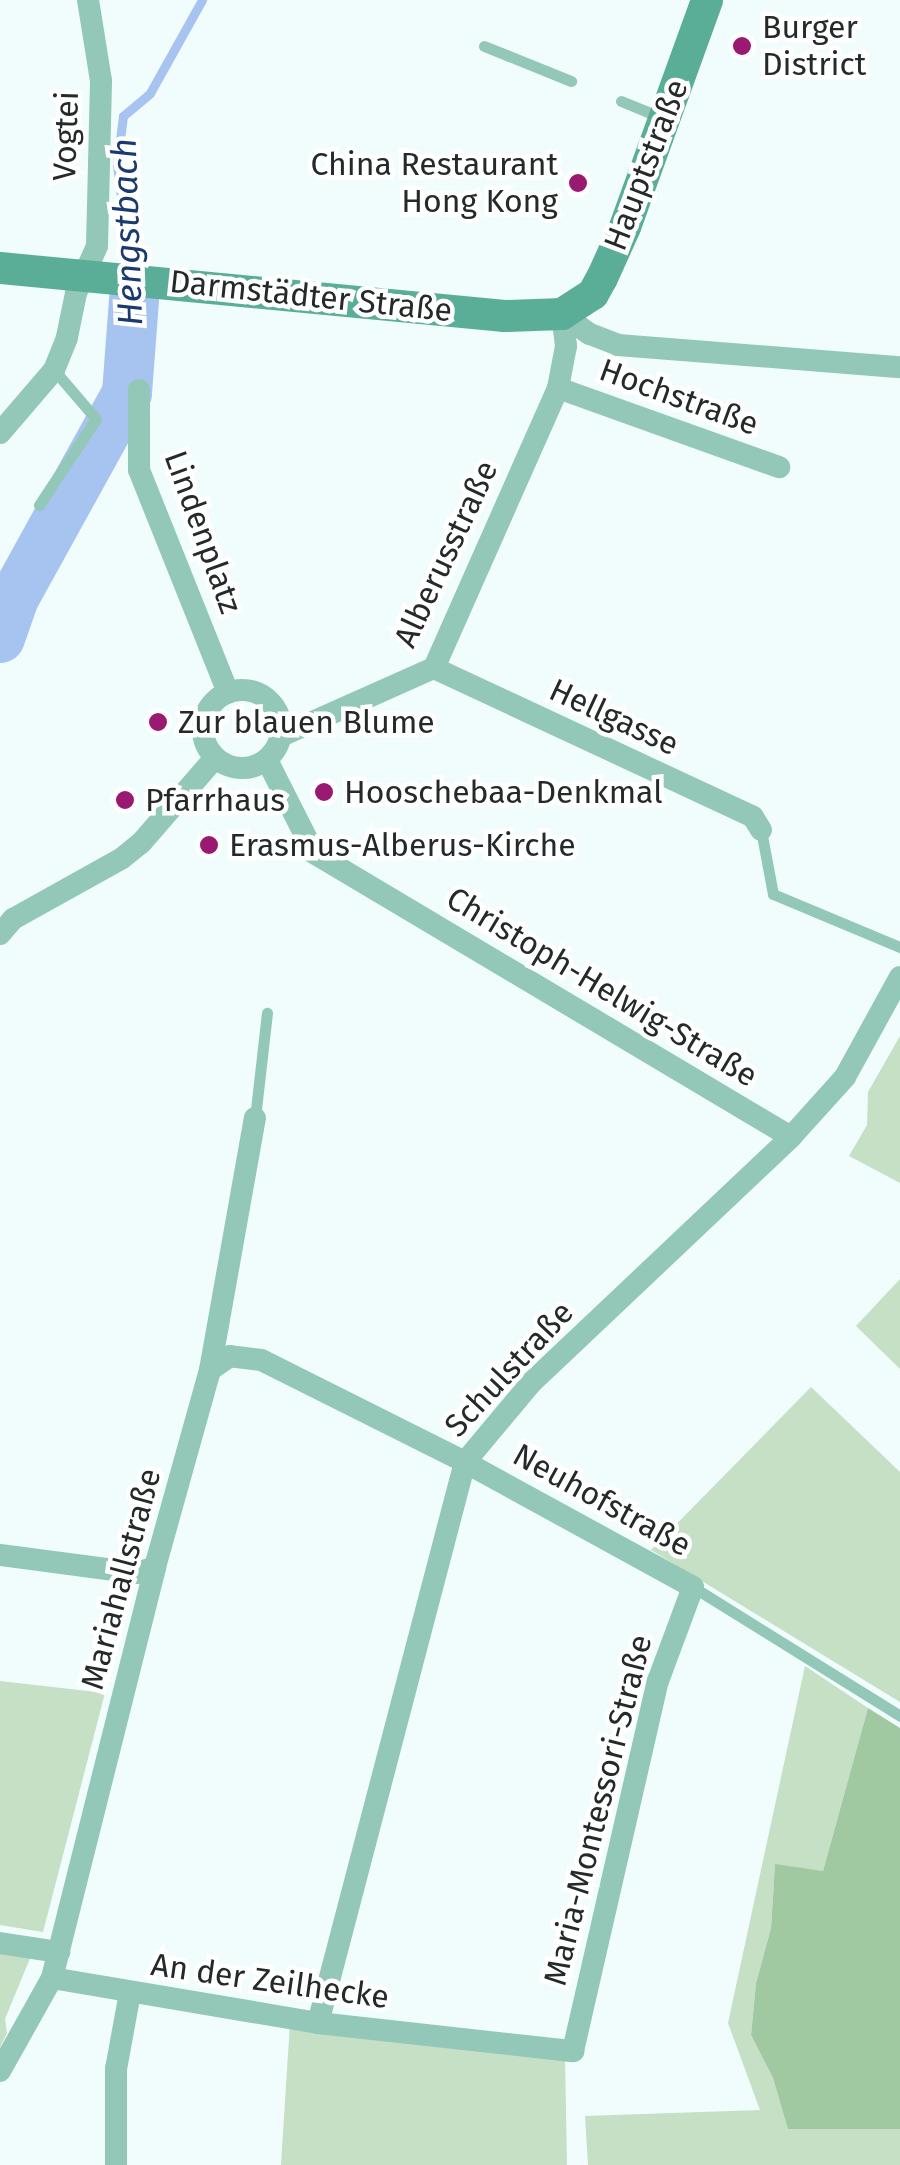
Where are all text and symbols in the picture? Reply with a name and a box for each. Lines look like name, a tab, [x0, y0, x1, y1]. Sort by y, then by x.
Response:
place label: Burger District	[762, 9, 866, 84]
marker: Burger District	[731, 35, 753, 57]
street label: Hauptstraße	[596, 74, 696, 256]
street label: Vogtei	[45, 90, 87, 182]
water label: Hengstbach	[103, 137, 151, 327]
place label: China Restaurant Hong Kong	[310, 146, 558, 221]
marker: China Restaurant Hong Kong	[567, 172, 589, 194]
street label: Darmstädter Straße	[168, 262, 454, 330]
street label: Hochstraße	[594, 351, 764, 443]
street label: Lindenplatz	[156, 445, 250, 619]
street label: Alberusstraße	[386, 455, 506, 653]
street label: Hellgasse	[543, 670, 685, 764]
place label: Zur blauen Blume	[178, 703, 435, 741]
marker: Zur blauen Blume	[147, 711, 169, 733]
place label: Hooschebaa-Denkmal	[344, 773, 663, 811]
place label: Pfarrhaus	[145, 781, 285, 819]
marker: Hooschebaa-Denkmal	[313, 781, 335, 803]
marker: Pfarrhaus	[114, 789, 136, 811]
place label: Erasmus-Alberus-Kirche	[229, 826, 576, 864]
marker: Erasmus-Alberus-Kirche	[198, 834, 220, 856]
street label: Christoph-Helwig-Straße	[440, 879, 764, 1095]
street label: Schulstraße	[437, 1293, 581, 1445]
street label: Neuhofstraße	[506, 1435, 698, 1565]
street label: Mariahallstraße	[73, 1464, 169, 1694]
street label: Maria-Montessori-Straße	[536, 1631, 660, 1989]
street label: An der Zeilhecke	[149, 1945, 391, 2017]

